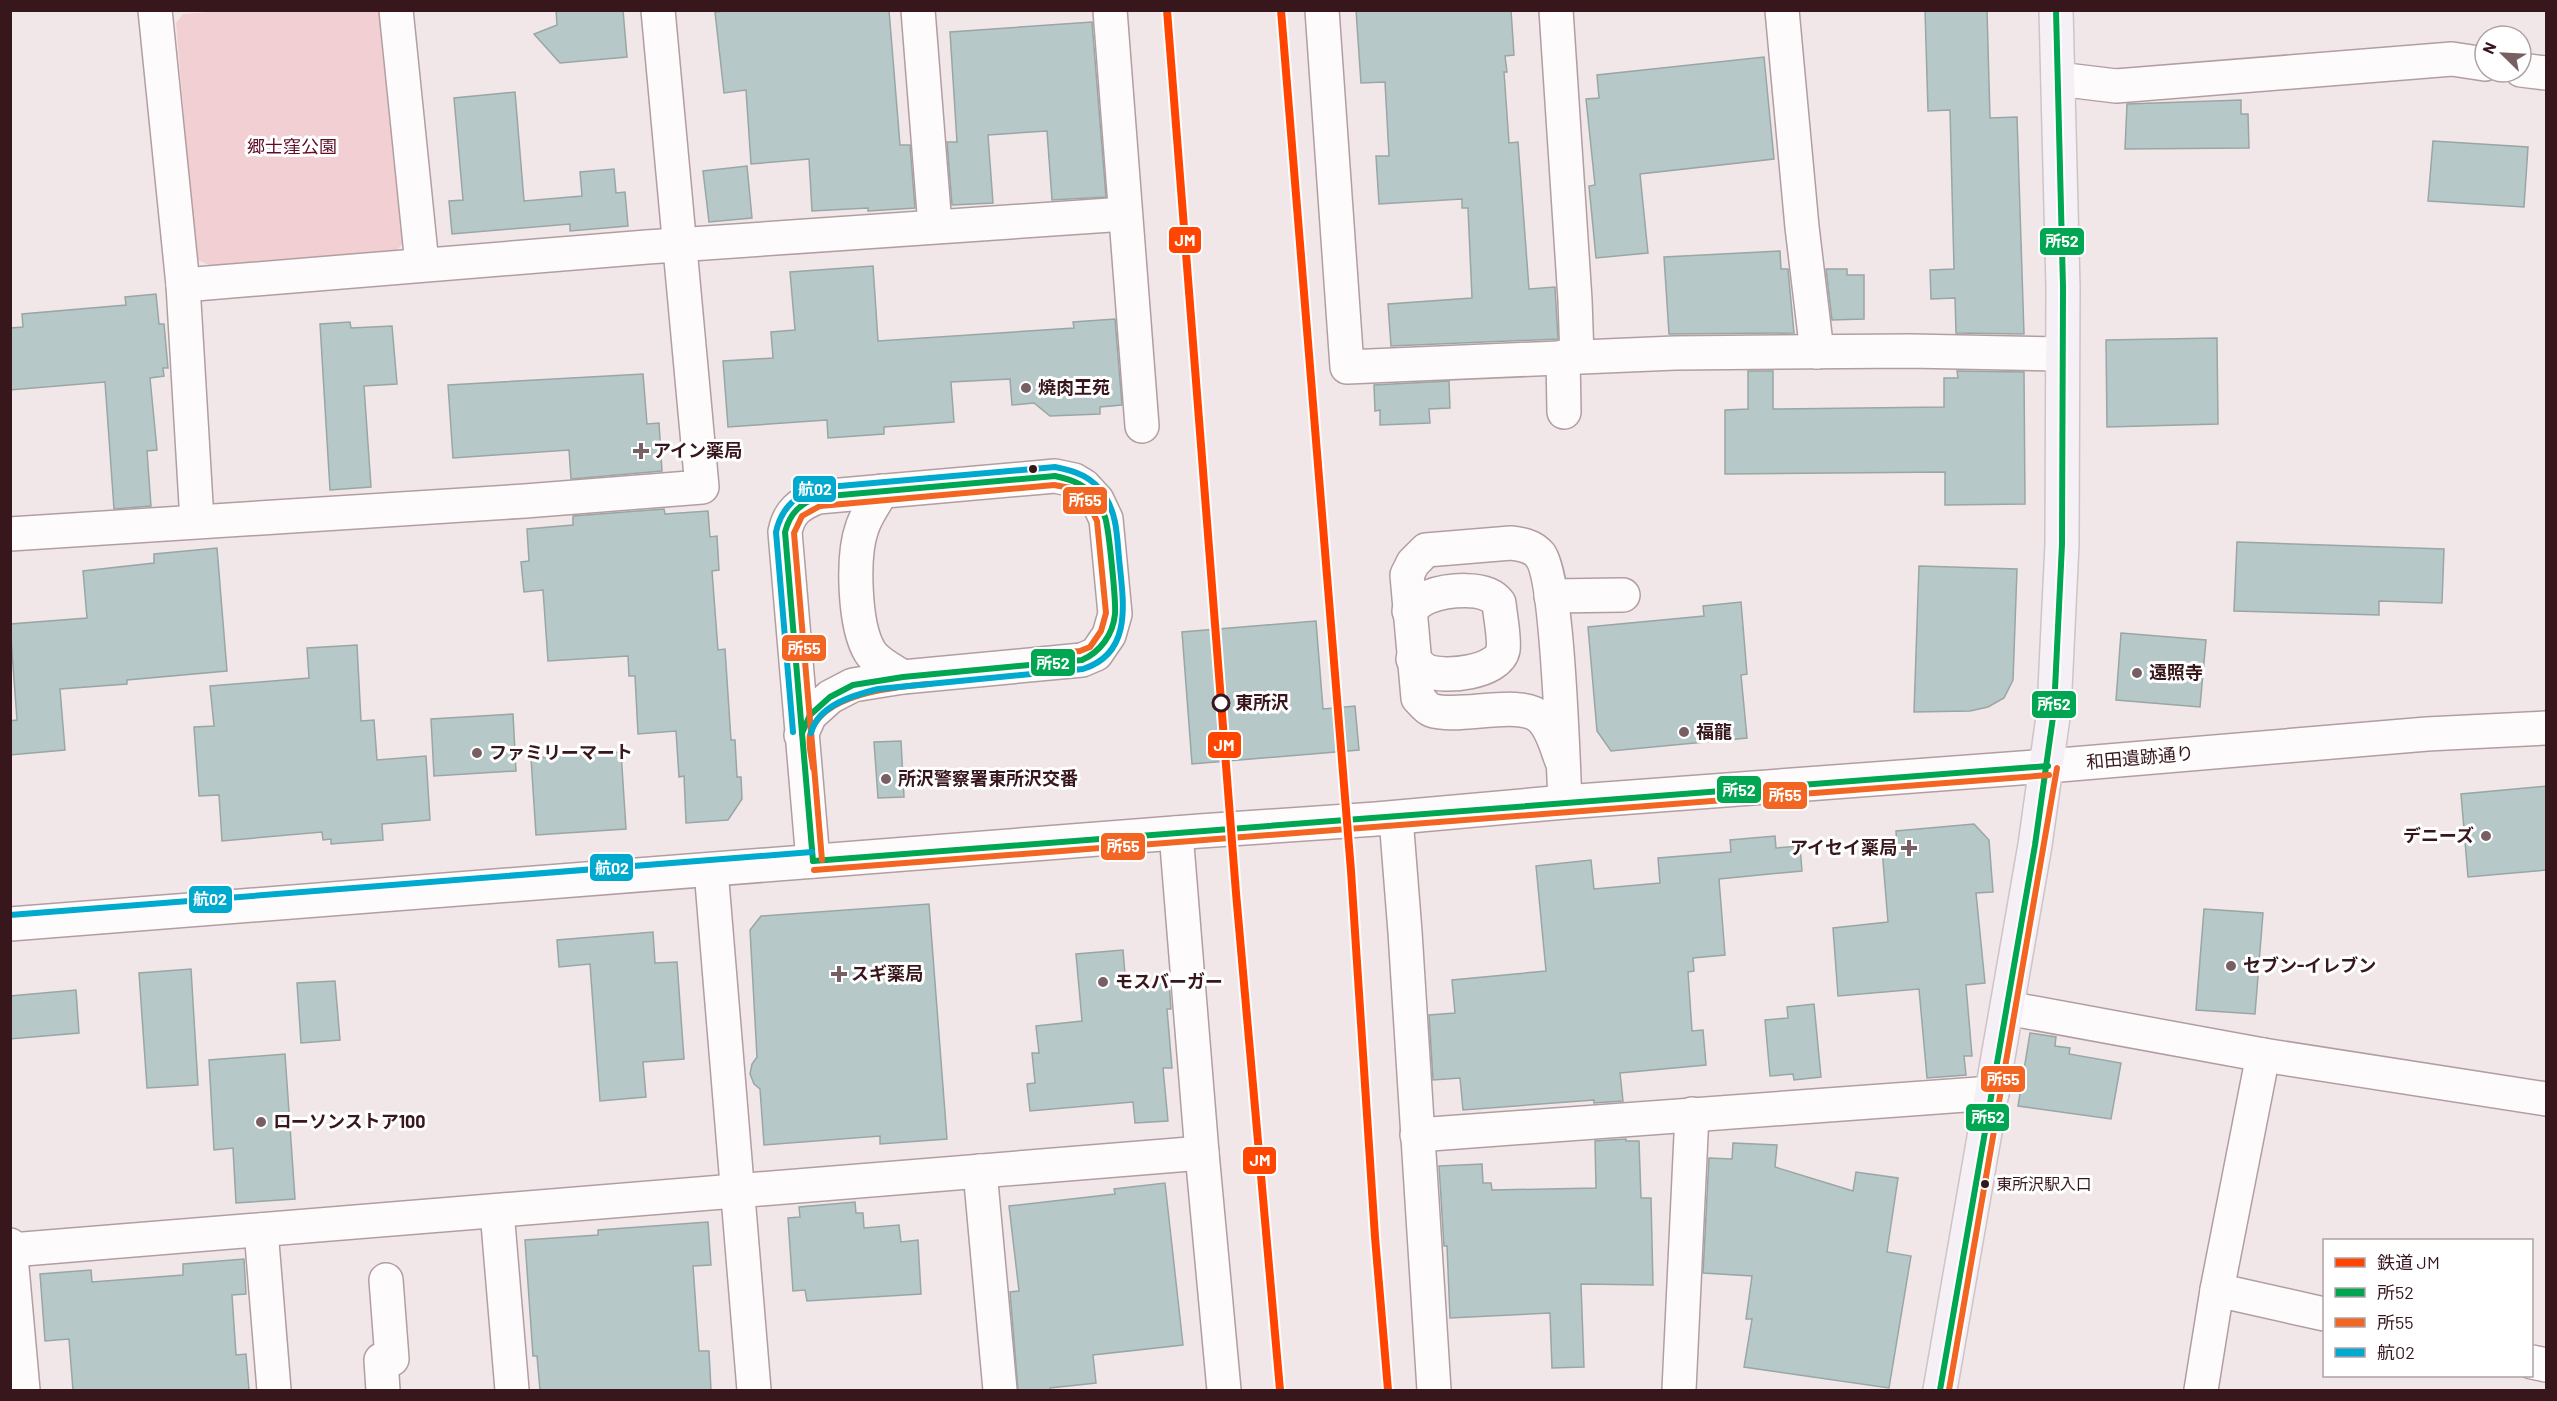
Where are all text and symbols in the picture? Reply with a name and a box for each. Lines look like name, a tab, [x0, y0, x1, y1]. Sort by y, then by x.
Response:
north arrow	[2473, 24, 2533, 84]
text: N	[2478, 39, 2500, 56]
park label: 郷士窪公園	[247, 135, 337, 157]
line badge: JM	[1168, 226, 1202, 254]
line badge: 所52	[2039, 227, 2085, 256]
text: JM	[1175, 230, 1195, 249]
text: 所52	[2045, 231, 2079, 250]
place label: 焼肉王苑	[1038, 376, 1110, 398]
marker: 焼肉王苑	[1019, 381, 1033, 395]
place label: アイン薬局	[653, 439, 742, 461]
marker: アイン薬局	[634, 444, 648, 458]
unlabelled marker	[1027, 463, 1039, 475]
line badge: 航02	[792, 475, 837, 503]
text: 航02	[798, 479, 832, 498]
line badge: 所55	[1062, 486, 1108, 515]
text: 所55	[1068, 490, 1102, 509]
line badge: 所55	[781, 634, 827, 662]
text: 所55	[787, 638, 821, 657]
line badge: 所52	[1030, 648, 1076, 677]
text: 所52	[1036, 653, 1070, 672]
place label: 遠照寺	[2149, 661, 2203, 683]
marker: 遠照寺	[2130, 666, 2144, 680]
line badge: 所52	[2031, 690, 2077, 719]
place label: 東所沢	[1235, 691, 1289, 713]
marker: 東所沢	[1212, 694, 1230, 712]
text: 所52	[2037, 694, 2071, 713]
place label: 福龍	[1696, 720, 1732, 742]
marker: 福龍	[1677, 725, 1691, 739]
line badge: JM	[1207, 731, 1242, 759]
text: JM	[1214, 735, 1234, 754]
place label: ファミリーマート	[489, 741, 633, 763]
street label: 和田遺跡通り	[2085, 741, 2195, 773]
marker: ファミリーマート	[470, 746, 484, 760]
place label: 所沢警察署東所沢交番	[898, 767, 1078, 789]
marker: 所沢警察署東所沢交番	[879, 772, 893, 786]
line badge: 所52	[1716, 775, 1762, 804]
text: 所52	[1722, 780, 1756, 799]
line badge: 所55	[1762, 781, 1808, 810]
text: 所55	[1768, 785, 1802, 804]
place label: デニーズ	[2403, 824, 2474, 846]
marker: デニーズ	[2479, 829, 2493, 843]
line badge: 所55	[1100, 832, 1146, 861]
text: 所55	[1106, 836, 1140, 855]
place label: アイセイ薬局	[1790, 836, 1897, 858]
marker: アイセイ薬局	[1902, 841, 1916, 855]
line badge: 航02	[589, 853, 634, 882]
text: 航02	[595, 858, 629, 877]
line badge: 航02	[188, 885, 233, 914]
text: 航02	[193, 889, 227, 908]
place label: セブン-イレブン	[2243, 954, 2376, 976]
marker: セブン-イレブン	[2224, 959, 2238, 973]
place label: スギ薬局	[851, 962, 923, 984]
marker: スギ薬局	[832, 967, 846, 981]
place label: モスバーガー	[1115, 970, 1223, 992]
marker: モスバーガー	[1096, 975, 1110, 989]
line badge: 所55	[1980, 1065, 2026, 1093]
text: 所55	[1986, 1069, 2020, 1088]
line badge: 所52	[1965, 1103, 2010, 1132]
text: 所52	[1971, 1107, 2005, 1126]
place label: ローソンストア100	[273, 1110, 426, 1132]
marker: ローソンストア100	[254, 1115, 268, 1129]
line badge: JM	[1242, 1146, 1277, 1175]
text: JM	[1250, 1150, 1270, 1169]
place label: 東所沢駅入口	[1996, 1174, 2092, 1193]
marker: 東所沢駅入口	[1979, 1178, 1991, 1190]
legend	[2323, 1239, 2533, 1377]
text: 鉄道 JM	[2377, 1251, 2440, 1273]
text: 所52	[2377, 1281, 2414, 1303]
text: 所55	[2377, 1311, 2414, 1333]
text: 航02	[2377, 1341, 2415, 1363]

